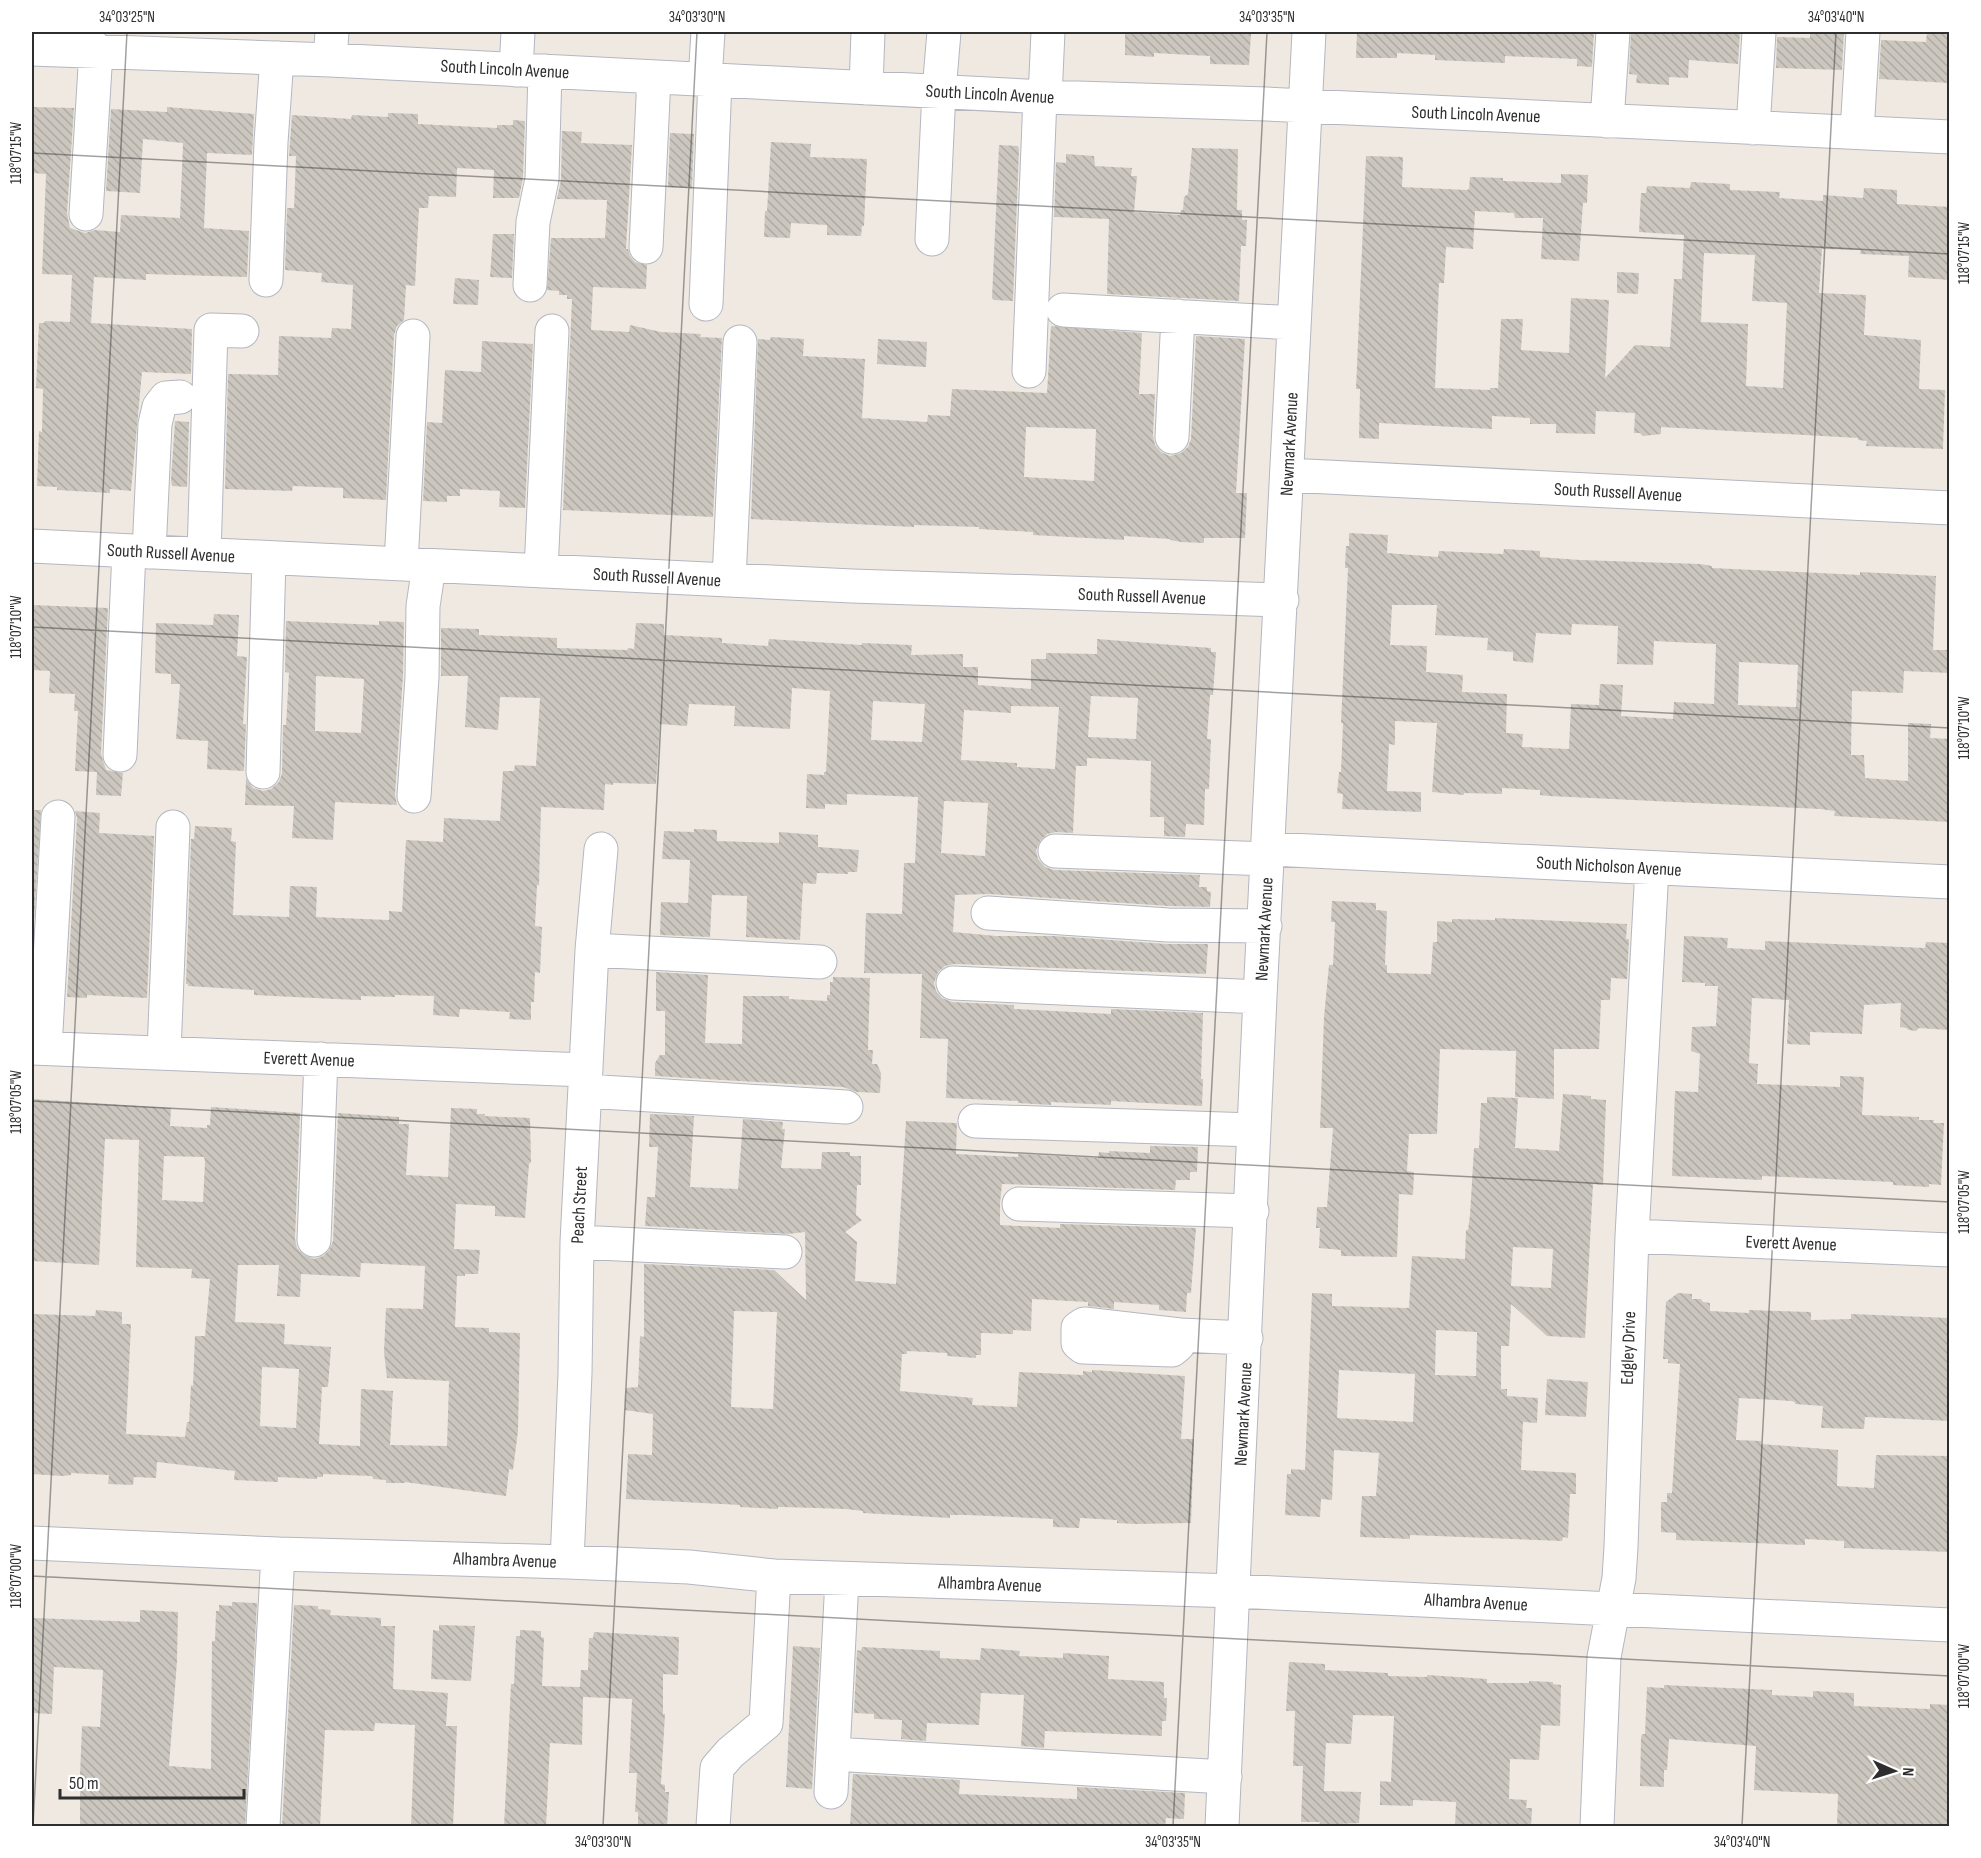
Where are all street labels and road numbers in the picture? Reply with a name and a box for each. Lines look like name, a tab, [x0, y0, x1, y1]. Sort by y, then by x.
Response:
street label: South Lincoln Avenue	[440, 56, 570, 83]
street label: South Lincoln Avenue	[925, 81, 1055, 108]
street label: South Lincoln Avenue	[1411, 102, 1541, 127]
street label: Newmark Avenue	[1276, 392, 1303, 496]
street label: South Russell Avenue	[1553, 479, 1682, 506]
street label: South Russell Avenue	[106, 540, 235, 567]
street label: South Russell Avenue	[592, 564, 721, 591]
street label: South Russell Avenue	[1078, 584, 1206, 609]
street label: South Nicholson Avenue	[1536, 852, 1682, 881]
street label: Newmark Avenue	[1251, 877, 1278, 981]
street label: Everett Avenue	[263, 1047, 355, 1072]
street label: Peach Street	[567, 1165, 592, 1244]
street label: Everett Avenue	[1745, 1231, 1837, 1256]
street label: Edgley Drive	[1617, 1311, 1640, 1385]
street label: Newmark Avenue	[1230, 1362, 1257, 1466]
street label: Alhambra Avenue	[452, 1548, 557, 1573]
street label: Alhambra Avenue	[937, 1572, 1042, 1597]
street label: Alhambra Avenue	[1423, 1589, 1528, 1616]

